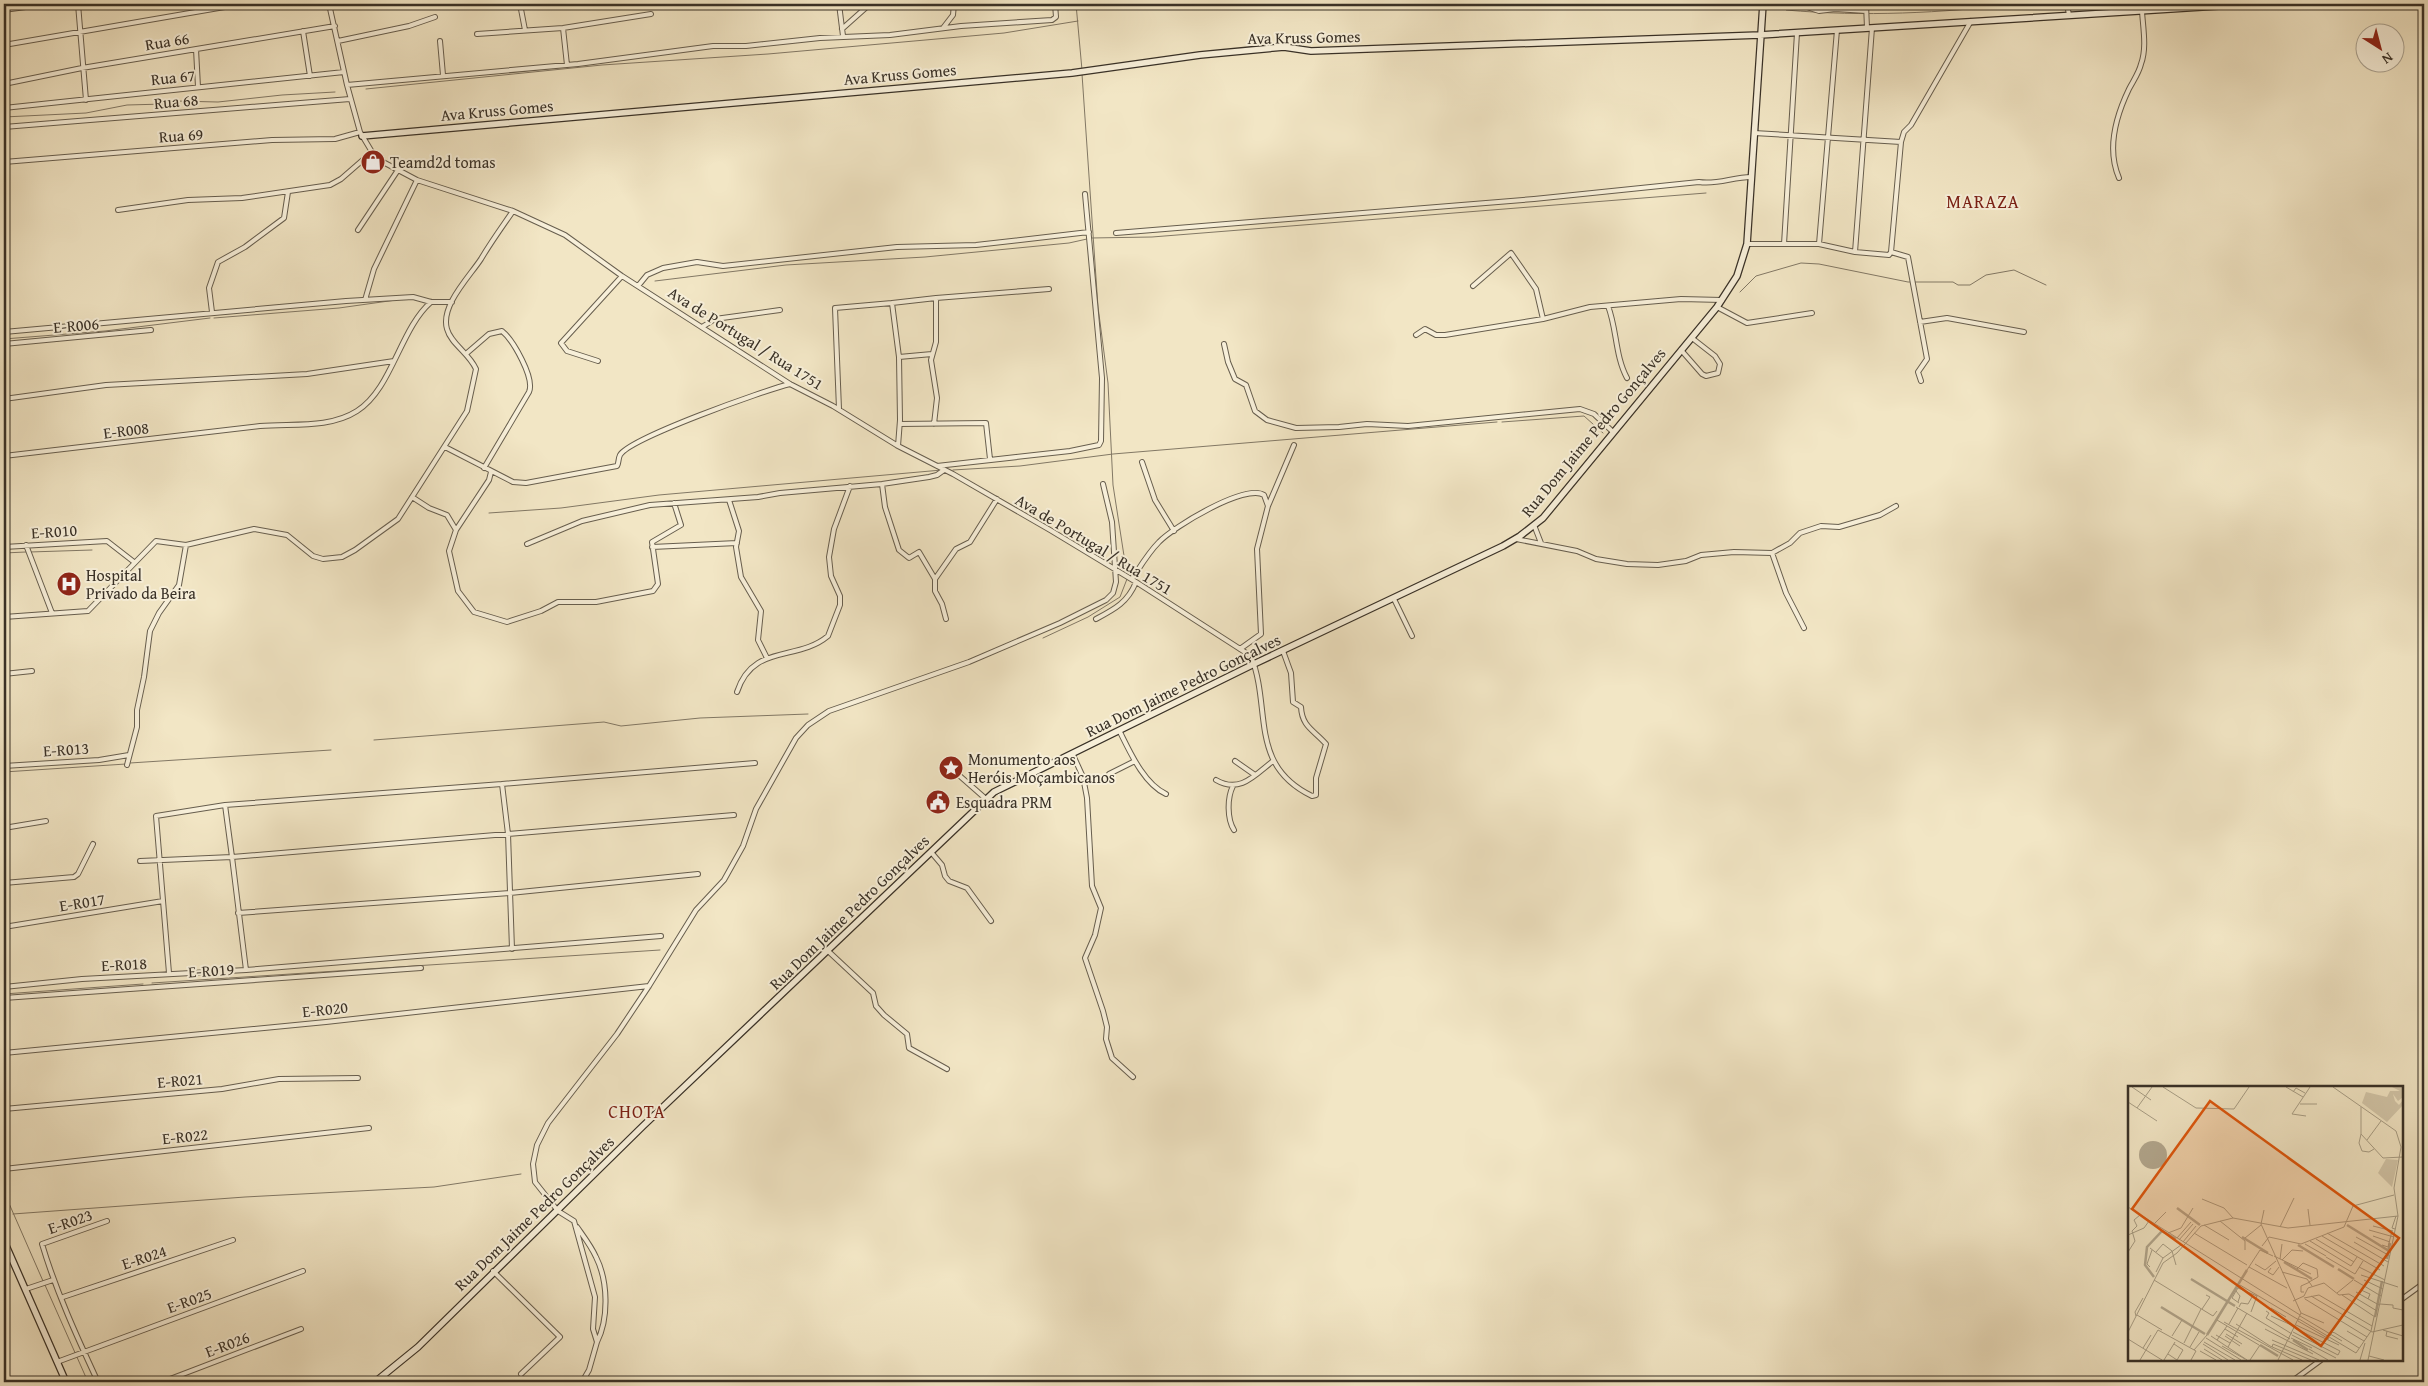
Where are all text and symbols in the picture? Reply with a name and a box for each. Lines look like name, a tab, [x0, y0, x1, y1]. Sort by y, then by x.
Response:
north arrow	[2356, 22, 2406, 72]
street label: Ava Kruss Gomes	[1247, 24, 1361, 50]
street label: Rua 66	[143, 26, 191, 56]
text: N	[2377, 48, 2397, 70]
street label: Ava Kruss Gomes	[843, 57, 957, 91]
street label: Rua 67	[150, 63, 197, 91]
street label: Rua 68	[153, 87, 199, 115]
street label: Ava Kruss Gomes	[440, 93, 554, 127]
street label: Rua 69	[158, 121, 204, 149]
shop icon: Teamd2d tomas	[360, 149, 386, 175]
place label: Teamd2d tomas	[390, 150, 496, 174]
district label: MARAZA	[1946, 188, 2020, 215]
street label: Ava de Portugal / Rua 1751	[664, 280, 828, 396]
street label: E-R006	[52, 311, 100, 339]
street label: Rua Dom Jaime Pedro Gonçalves	[1515, 342, 1671, 522]
street label: E-R008	[102, 415, 151, 445]
street label: Ava de Portugal / Rua 1751	[1011, 488, 1177, 600]
street label: E-R010	[30, 517, 78, 545]
place label: Hospital Privado da Beira	[86, 563, 196, 605]
hospital icon: Hospital Privado da Beira	[56, 571, 82, 597]
street label: Rua Dom Jaime Pedro Gonçalves	[1081, 627, 1285, 743]
street label: E-R013	[42, 735, 90, 763]
place label: Monumento aos Heróis Moçambicanos	[968, 747, 1115, 789]
place icon: Monumento aos Heróis Moçambicanos	[938, 755, 964, 781]
public building icon: Esquadra PRM	[925, 789, 951, 815]
place label: Esquadra PRM	[956, 790, 1052, 814]
street label: Rua Dom Jaime Pedro Gonçalves	[764, 829, 934, 995]
street label: E-R017	[57, 887, 107, 917]
street label: E-R018	[100, 951, 148, 977]
street label: E-R019	[187, 956, 235, 984]
street label: E-R020	[301, 995, 349, 1023]
street label: E-R021	[156, 1066, 204, 1094]
inset map	[2128, 1086, 2403, 1361]
district label: CHOTA	[608, 1098, 666, 1125]
street label: E-R022	[161, 1122, 209, 1150]
street label: Rua Dom Jaime Pedro Gonçalves	[449, 1130, 619, 1296]
street label: E-R023	[44, 1202, 96, 1240]
street label: E-R024	[118, 1238, 170, 1276]
street label: E-R025	[163, 1281, 215, 1319]
street label: E-R026	[201, 1324, 253, 1363]

